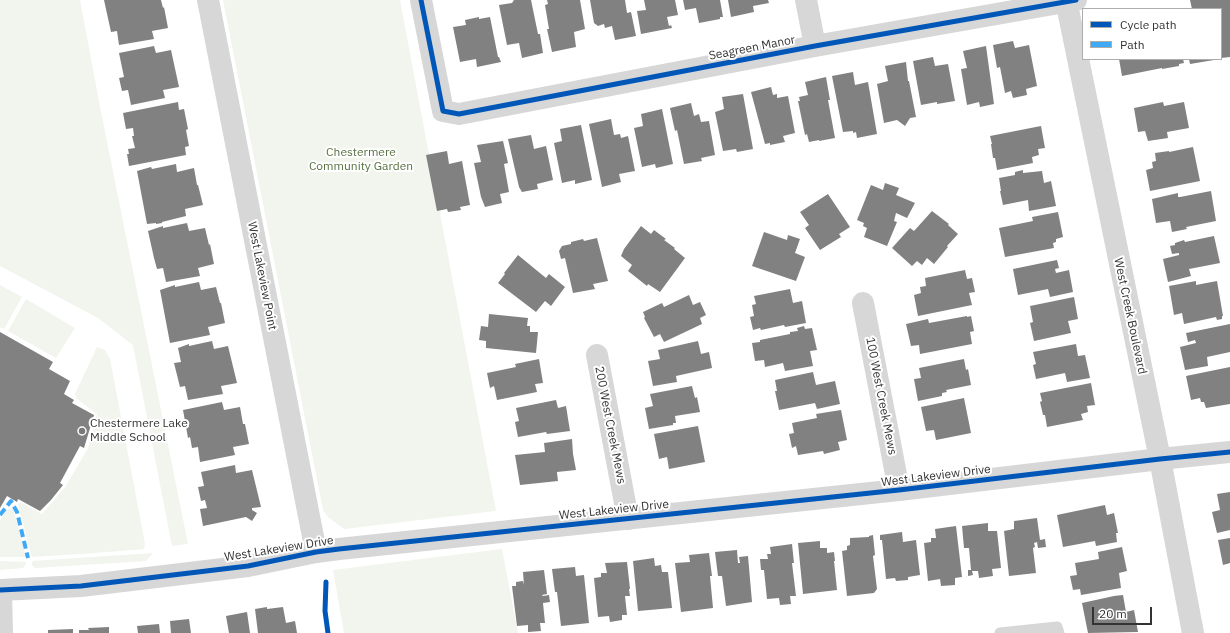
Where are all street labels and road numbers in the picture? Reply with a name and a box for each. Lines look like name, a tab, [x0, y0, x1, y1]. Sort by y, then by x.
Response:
street label: Seagreen Manor	[708, 33, 796, 63]
street label: West Lakeview Point	[244, 221, 280, 331]
street label: West Creek Boulevard	[1111, 256, 1149, 376]
street label: 100 West Creek Mews	[863, 336, 899, 456]
street label: 200 West Creek Mews	[592, 365, 628, 485]
street label: West Lakeview Drive	[880, 462, 992, 490]
street label: West Lakeview Drive	[558, 497, 670, 523]
street label: West Lakeview Drive	[223, 533, 335, 565]

